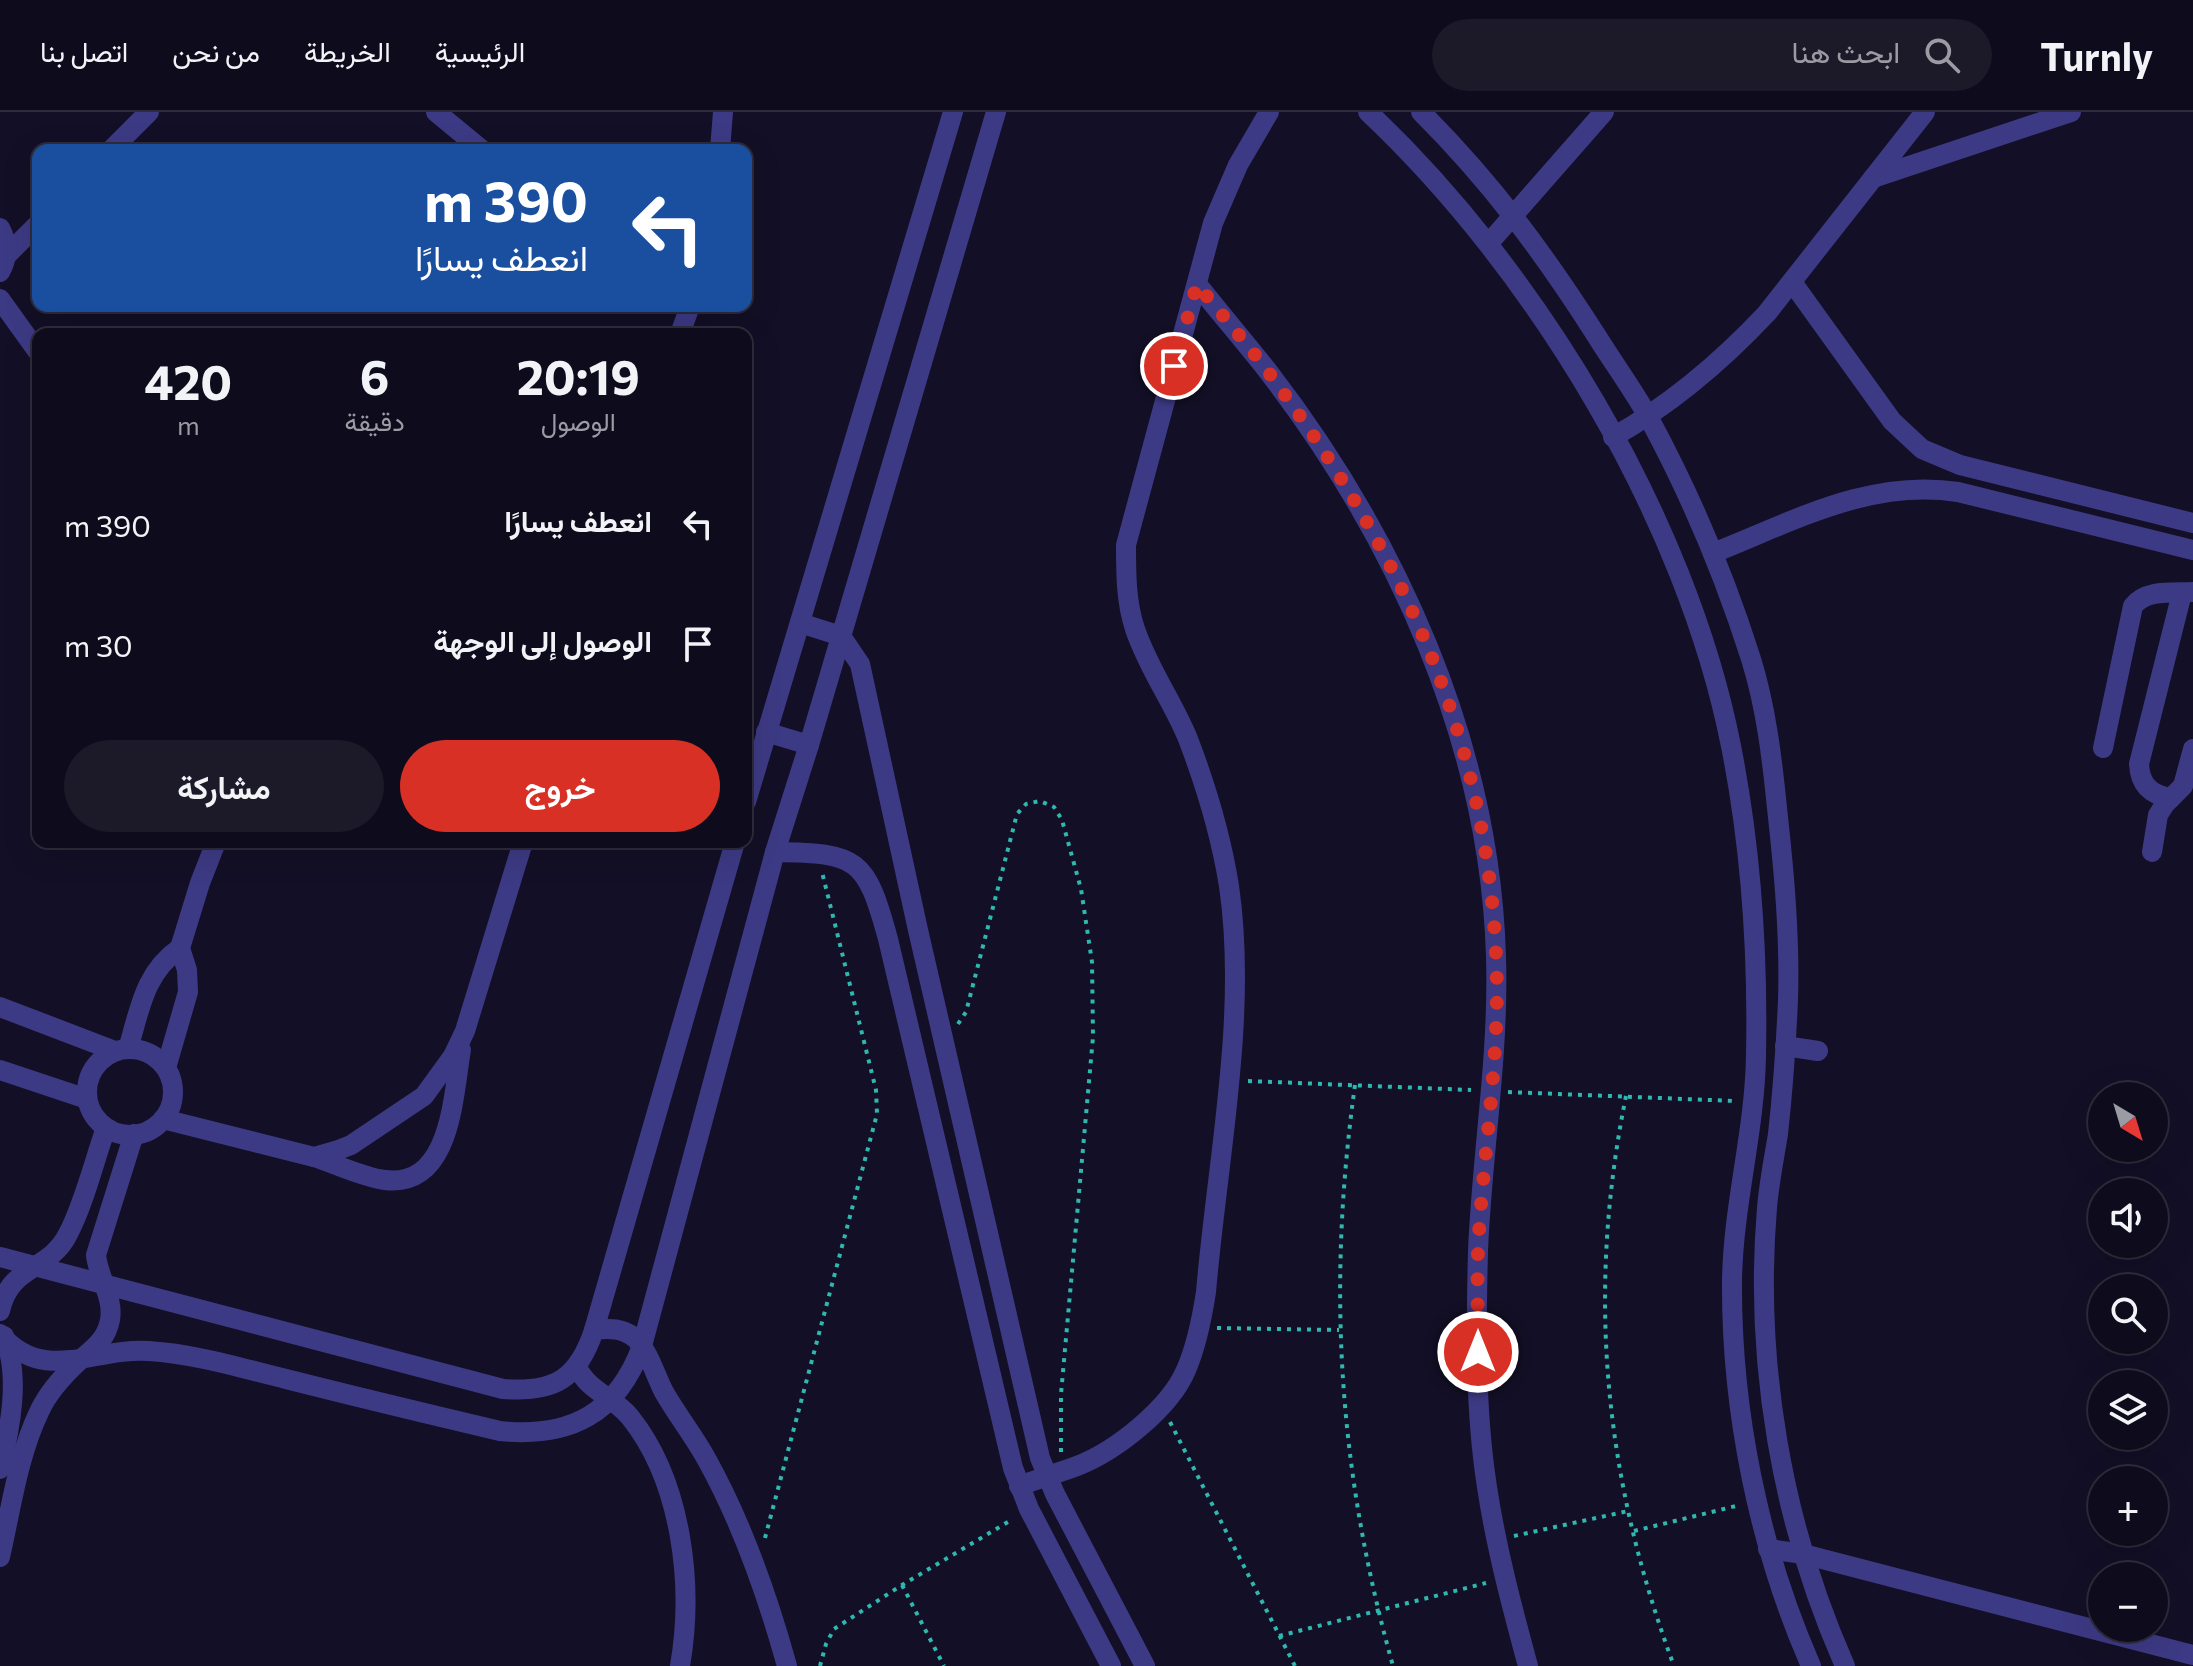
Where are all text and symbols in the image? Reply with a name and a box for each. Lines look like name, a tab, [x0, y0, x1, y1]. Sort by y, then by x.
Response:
search box	[1432, 19, 1992, 91]
text: ابحث هنا	[1792, 32, 1900, 69]
text: Turnly	[2040, 32, 2153, 79]
icon: search	[1920, 33, 1964, 77]
text: اتصل بنا	[40, 34, 128, 68]
text: من نحن	[172, 34, 260, 68]
text: الخريطة	[304, 34, 391, 68]
text: الرئيسية	[435, 34, 525, 68]
text: 390 m	[424, 165, 588, 234]
icon: left	[616, 176, 720, 280]
text: انعطف يسارًا	[415, 234, 588, 278]
pin	[1140, 332, 1208, 400]
icon: arrive	[1152, 344, 1196, 388]
text: 6	[360, 346, 389, 405]
text: 20:19	[517, 346, 640, 405]
text: 420	[144, 351, 232, 410]
text: دقيقة	[344, 405, 405, 436]
text: الوصول	[541, 405, 616, 436]
text: m	[177, 409, 200, 440]
text: انعطف يسارًا	[504, 501, 652, 538]
icon: left	[676, 502, 720, 546]
text: 390 m	[64, 506, 151, 543]
text: الوصول إلى الوجهة	[433, 621, 652, 658]
icon: arrive	[676, 622, 720, 666]
text: 30 m	[64, 626, 133, 663]
button: مشاركة	[64, 740, 384, 832]
button: خروج	[400, 740, 720, 832]
north arrow	[2088, 1082, 2168, 1162]
map controls	[2088, 1082, 2168, 1642]
button: sound	[2088, 1178, 2168, 1258]
button: search	[2088, 1274, 2168, 1354]
position arrow	[1436, 1310, 1520, 1394]
button: layers	[2088, 1370, 2168, 1450]
button: +	[2088, 1466, 2168, 1546]
button: −	[2088, 1562, 2168, 1642]

